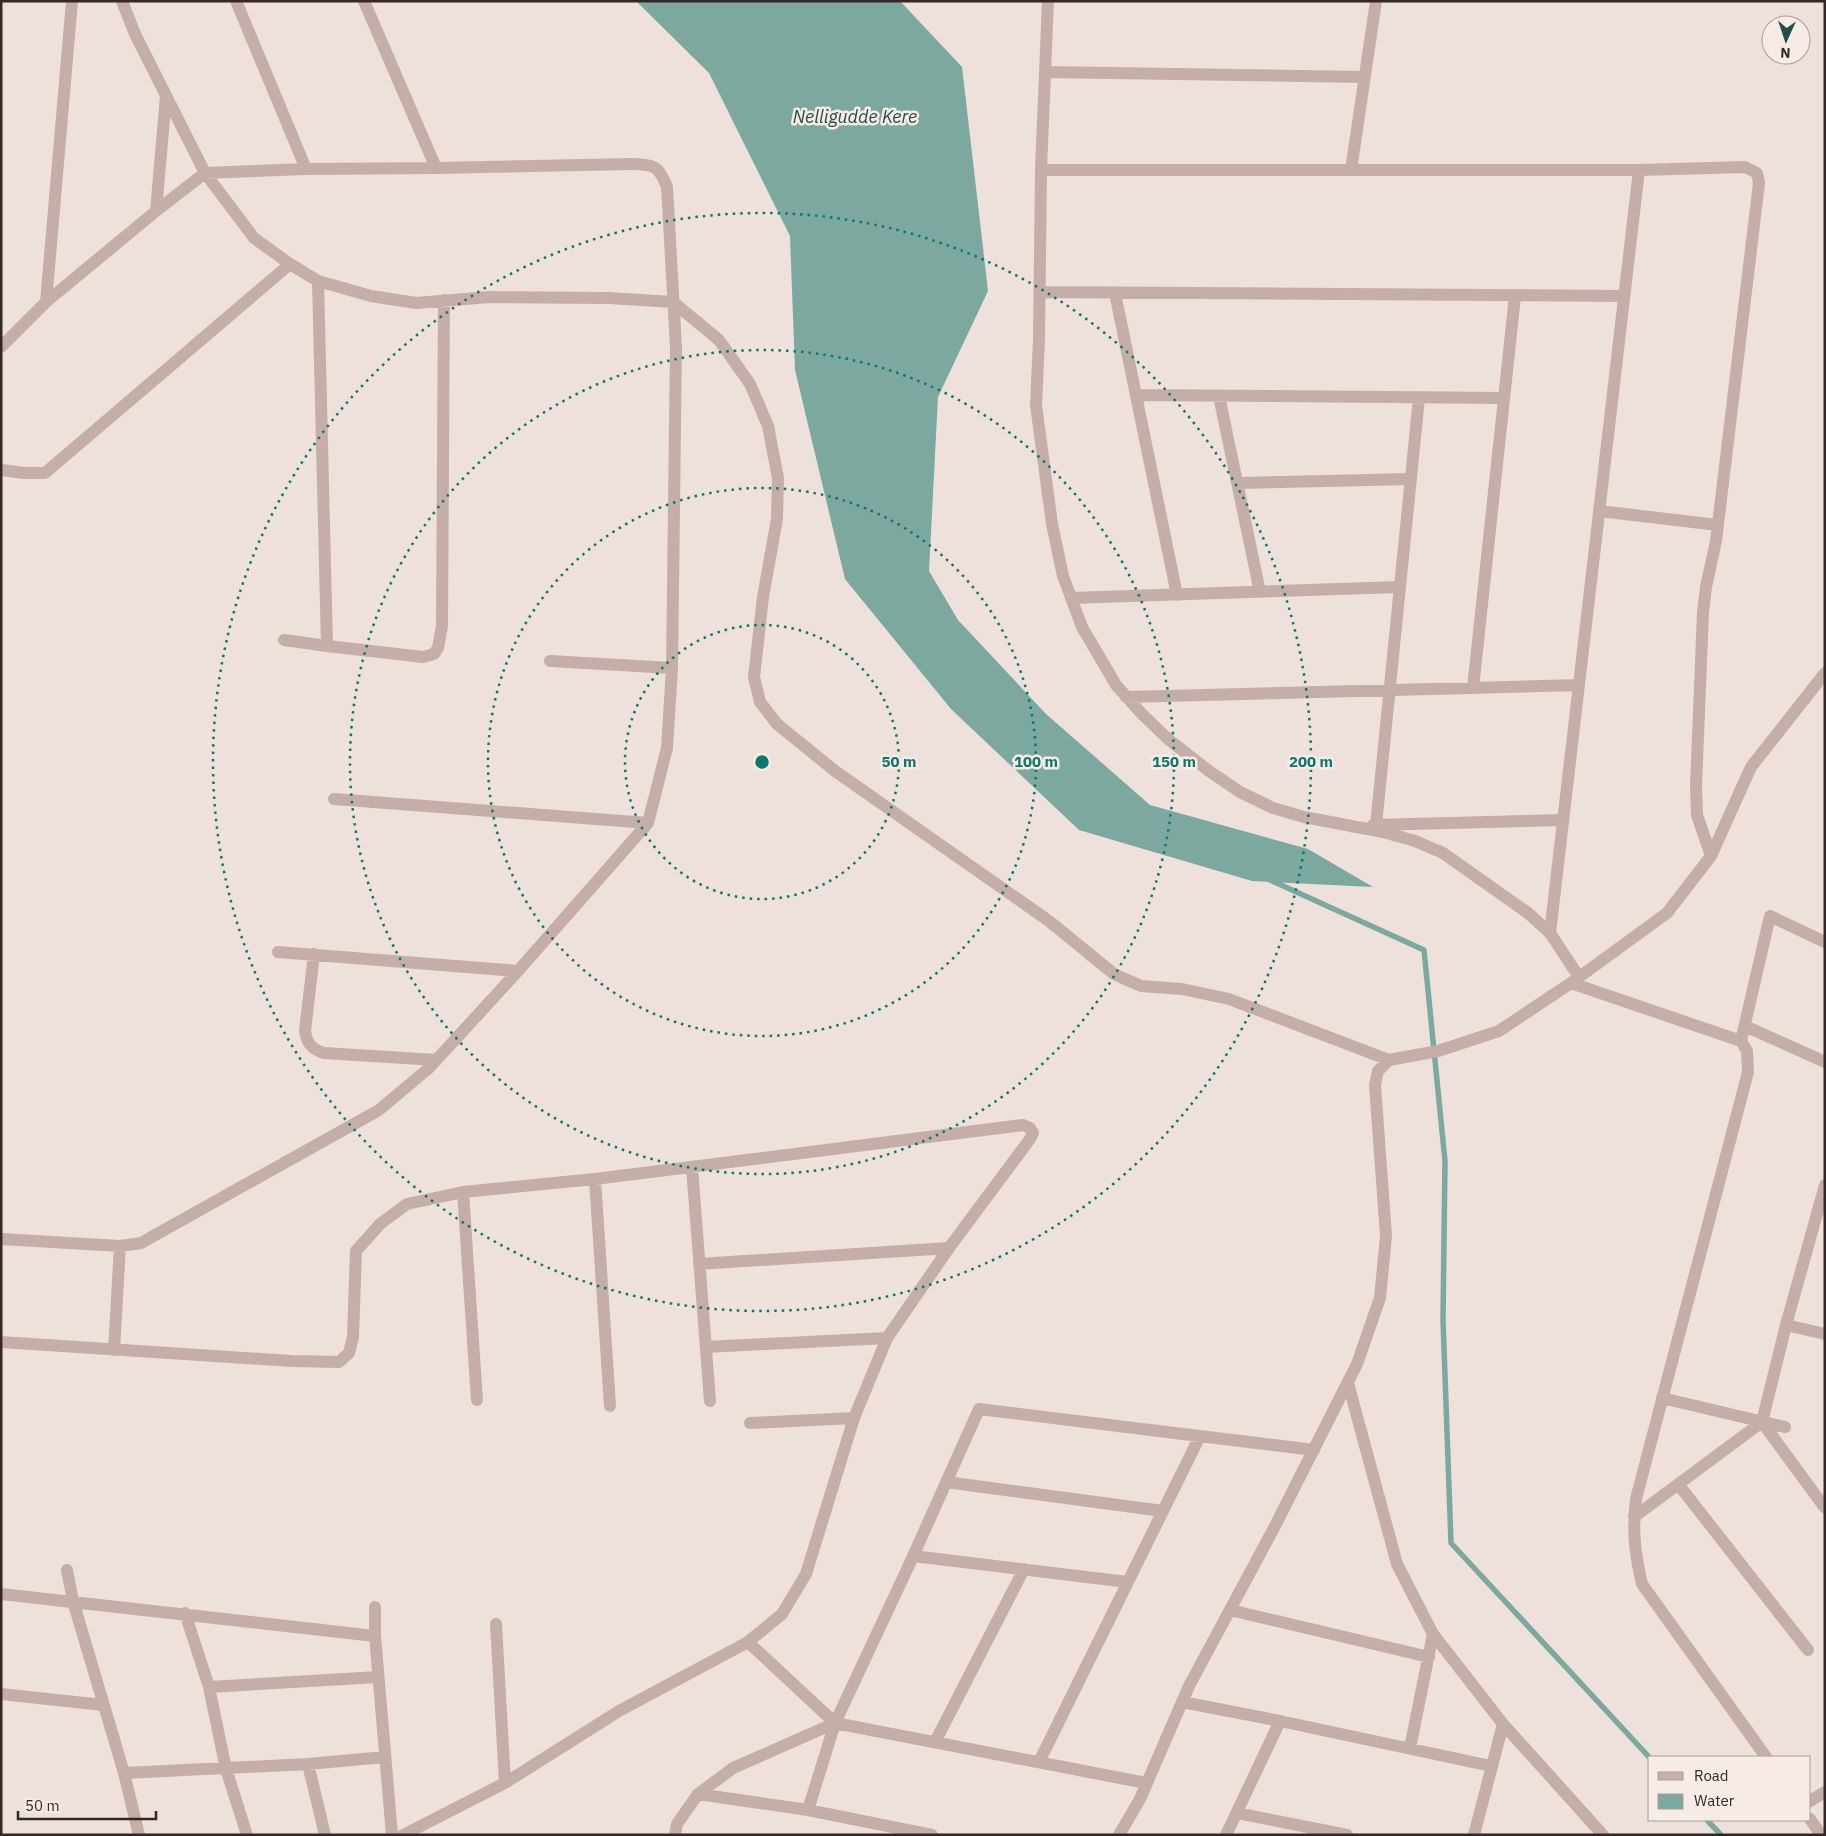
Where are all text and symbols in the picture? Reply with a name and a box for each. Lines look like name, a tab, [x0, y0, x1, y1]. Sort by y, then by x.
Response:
north arrow	[1761, 15, 1811, 65]
text: N	[1780, 44, 1791, 62]
water label: Nelligudde Kere	[793, 105, 917, 128]
text: 50 m	[882, 752, 916, 771]
text: 100 m	[1014, 752, 1058, 771]
text: 150 m	[1152, 752, 1196, 771]
text: 200 m	[1289, 752, 1333, 771]
centre of rings	[753, 753, 771, 771]
legend	[1648, 1756, 1811, 1821]
text: Road	[1694, 1766, 1729, 1785]
scale bar	[18, 1788, 155, 1820]
text: Water	[1694, 1791, 1735, 1810]
text: 50 m	[25, 1796, 60, 1815]

